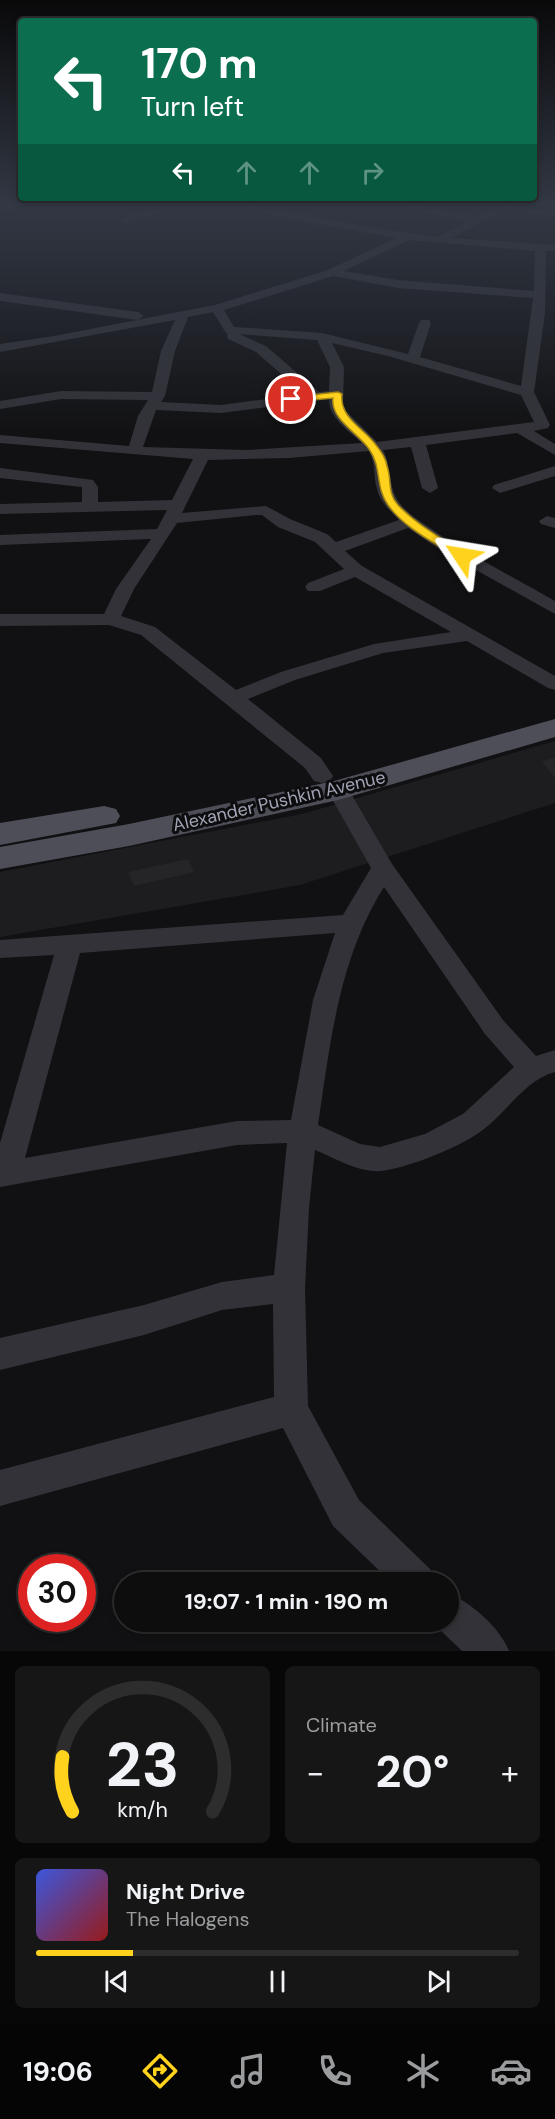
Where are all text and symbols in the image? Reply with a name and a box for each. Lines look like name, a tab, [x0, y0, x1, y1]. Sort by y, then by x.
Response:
text: 170 m	[141, 36, 258, 91]
icon: left	[42, 42, 120, 120]
text: Turn left	[141, 89, 244, 124]
icon: left	[167, 156, 200, 189]
icon: ahead	[230, 156, 263, 189]
icon: ahead	[293, 156, 326, 189]
icon: right	[356, 156, 389, 189]
pin	[265, 373, 316, 424]
icon: arrive	[274, 382, 307, 415]
position arrow	[430, 524, 494, 588]
street label: Alexander Pushkin Avenue	[170, 765, 388, 837]
speed limit sign: 30	[18, 1554, 96, 1632]
text: 19:07 · 1 min · 190 m	[185, 1587, 388, 1616]
text: Climate	[306, 1712, 377, 1738]
text: 23	[106, 1724, 179, 1805]
text: 20°	[376, 1742, 449, 1801]
text: −	[306, 1751, 324, 1794]
text: +	[501, 1751, 519, 1794]
text: km/h	[117, 1796, 168, 1824]
text: Night Drive	[126, 1877, 245, 1906]
text: The Halogens	[126, 1906, 249, 1932]
icon: previous	[100, 1965, 133, 1998]
icon: pause	[261, 1965, 294, 1998]
icon: next	[422, 1965, 455, 1998]
icon: directions	[139, 2050, 181, 2092]
icon: music	[227, 2050, 269, 2092]
icon: phone	[314, 2050, 356, 2092]
icon: climate	[402, 2050, 444, 2092]
icon: car	[490, 2050, 532, 2092]
text: 19:06	[23, 2054, 93, 2089]

